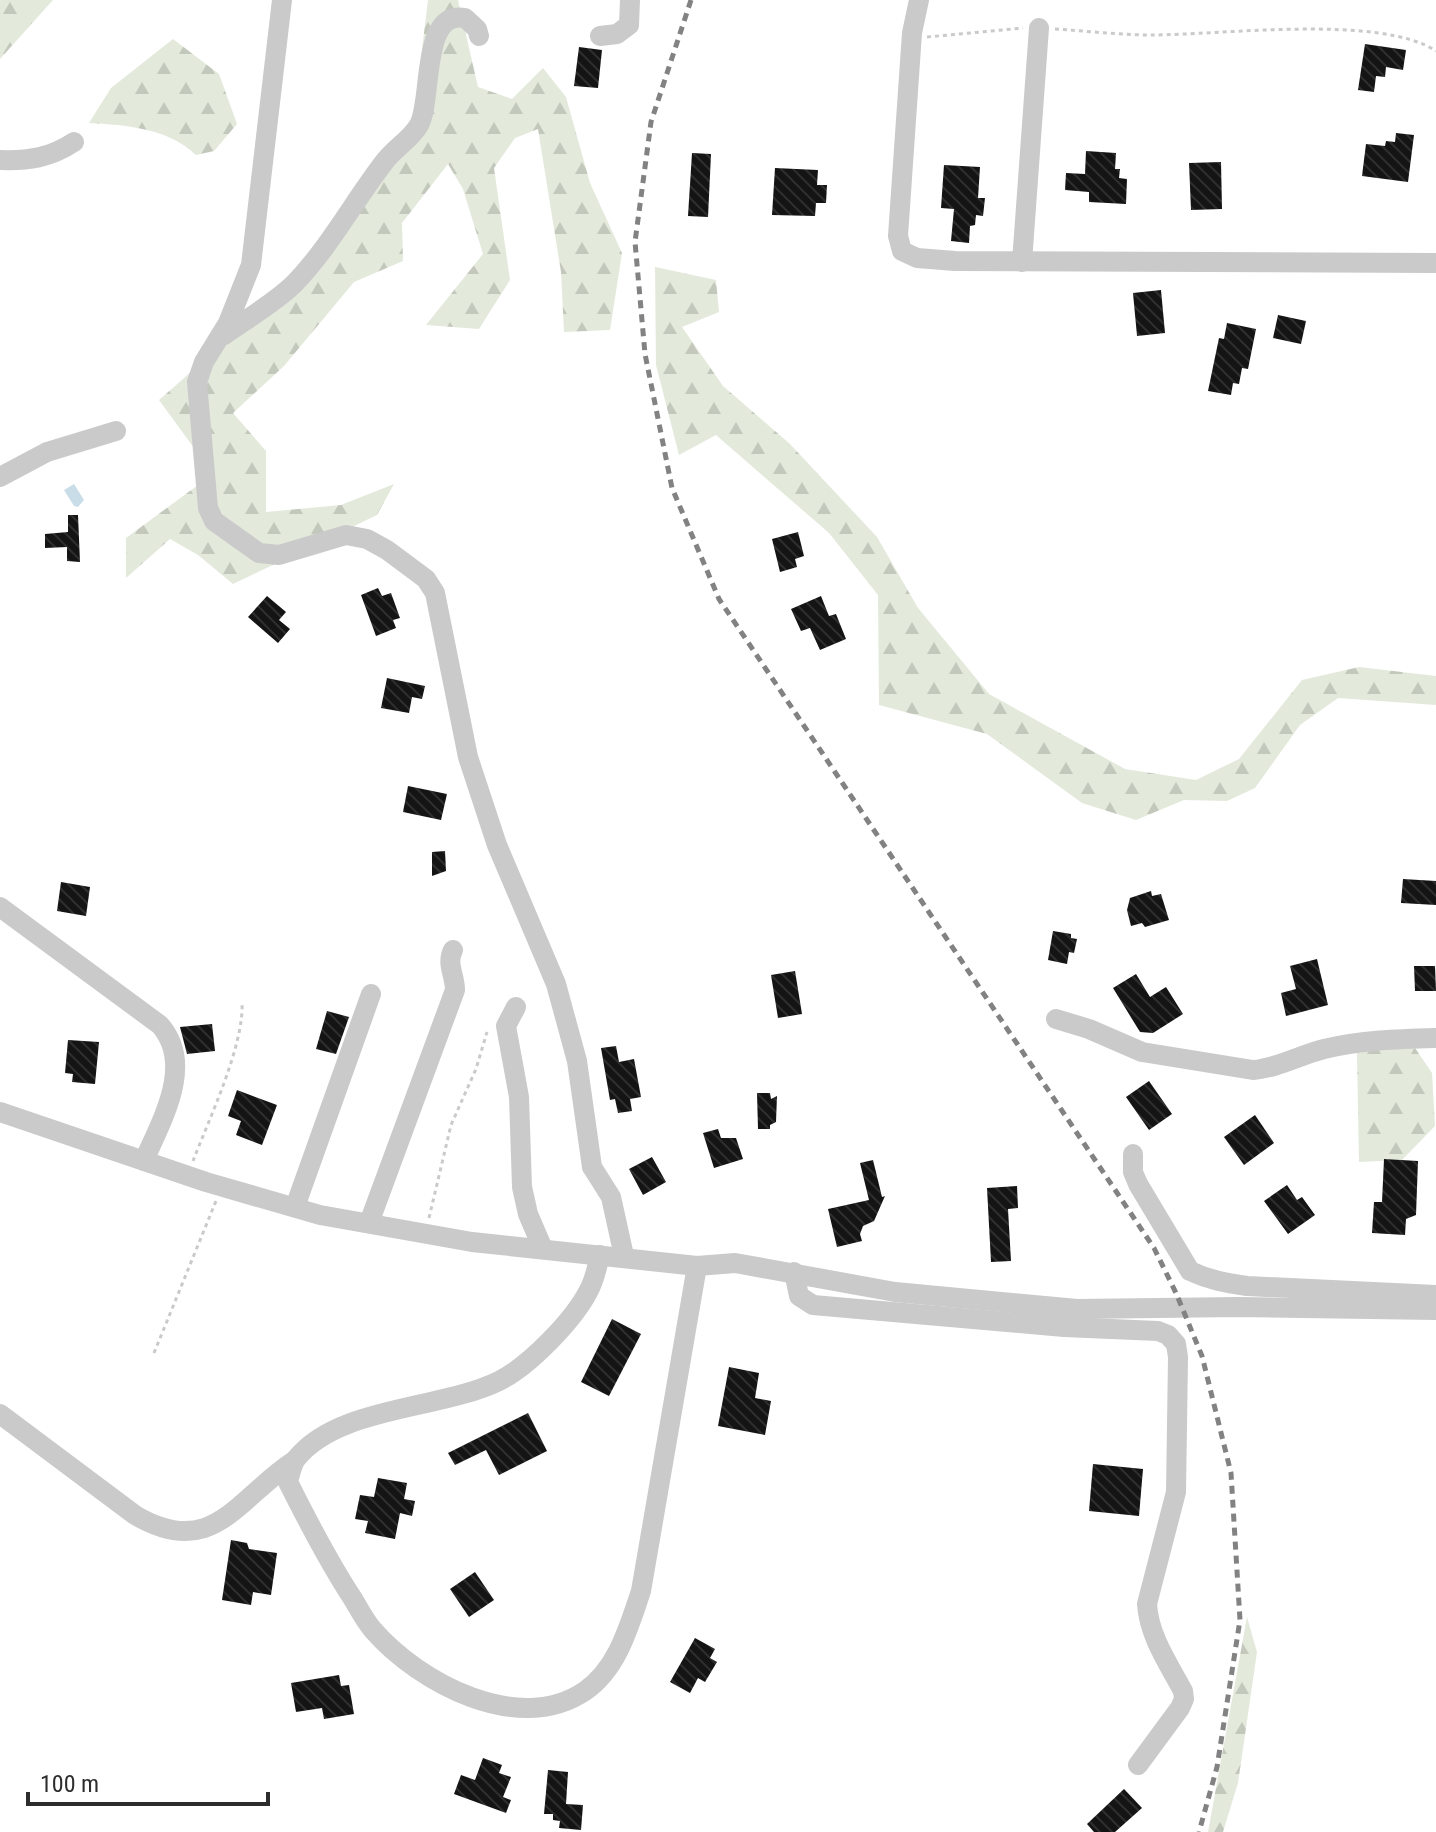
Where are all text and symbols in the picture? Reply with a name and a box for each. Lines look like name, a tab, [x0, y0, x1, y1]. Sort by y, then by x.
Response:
scale bar	[28, 1756, 268, 1806]
text: 100 m	[40, 1770, 99, 1798]

